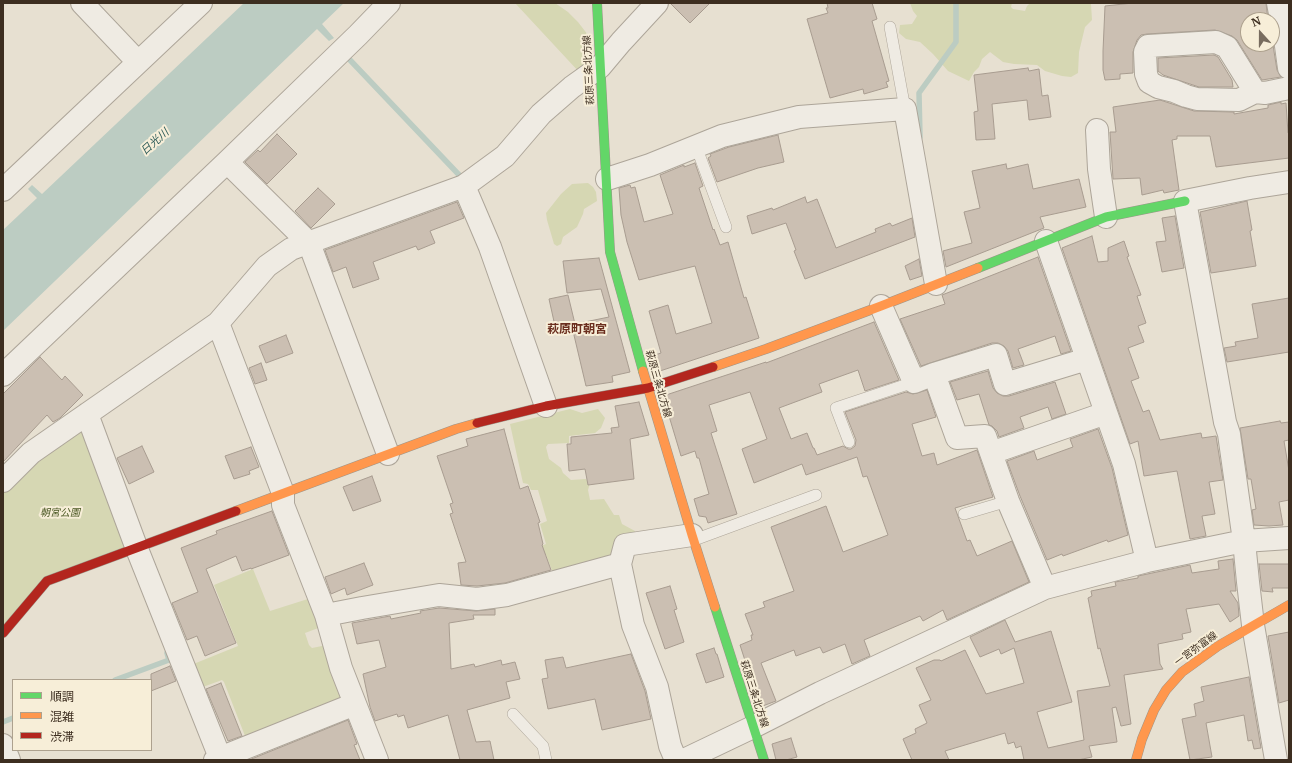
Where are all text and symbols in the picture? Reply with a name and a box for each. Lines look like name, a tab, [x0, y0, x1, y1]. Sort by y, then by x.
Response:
north arrow	[1240, 12, 1280, 52]
text: N	[1249, 14, 1263, 30]
street label: 萩原三条北方線	[581, 35, 597, 105]
water label: 日光川	[138, 126, 172, 158]
district label: 萩原町朝宮	[547, 323, 607, 337]
street label: 萩原三条北方線	[643, 349, 673, 419]
park label: 朝宮公園	[40, 507, 80, 519]
street label: 一宮弥富線	[1172, 629, 1220, 669]
street label: 萩原三条北方線	[737, 659, 771, 729]
legend	[12, 679, 152, 751]
text: 順調	[50, 689, 74, 704]
text: 混雑	[50, 709, 74, 724]
text: 渋滞	[50, 729, 74, 744]

